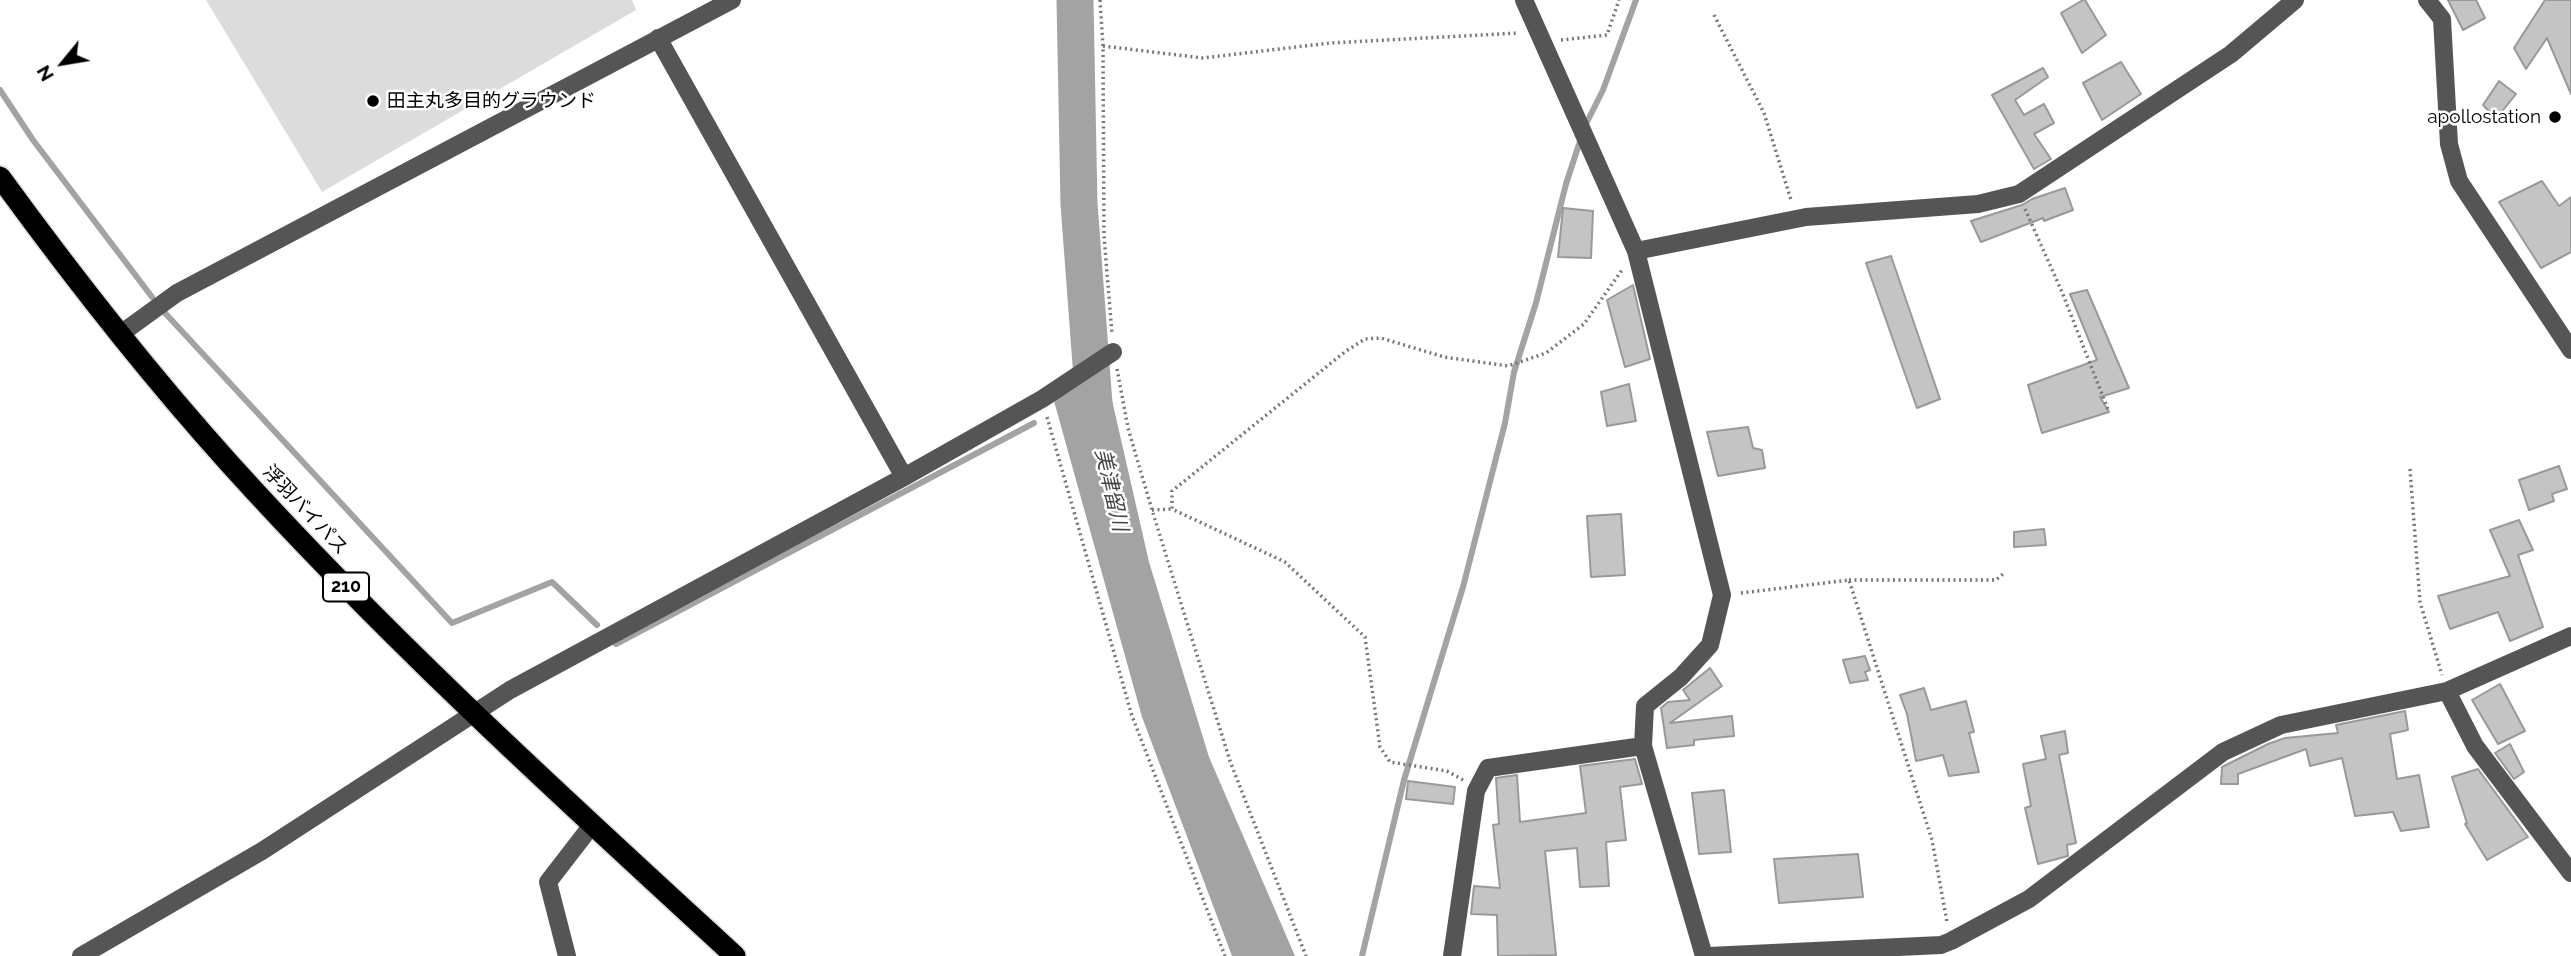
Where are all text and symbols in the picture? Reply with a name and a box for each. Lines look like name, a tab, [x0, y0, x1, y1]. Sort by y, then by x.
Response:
north arrow	[28, 28, 98, 98]
text: N	[32, 62, 58, 85]
place label: 田主丸多目的グラウンド	[387, 90, 596, 112]
marker: 田主丸多目的グラウンド	[365, 93, 381, 109]
place label: apollostation	[2427, 106, 2541, 128]
marker: apollostation	[2547, 109, 2563, 125]
water label: 美津留川	[1089, 446, 1133, 534]
street label: 浮羽バイパス	[258, 461, 352, 559]
road number: 210	[323, 572, 369, 602]

